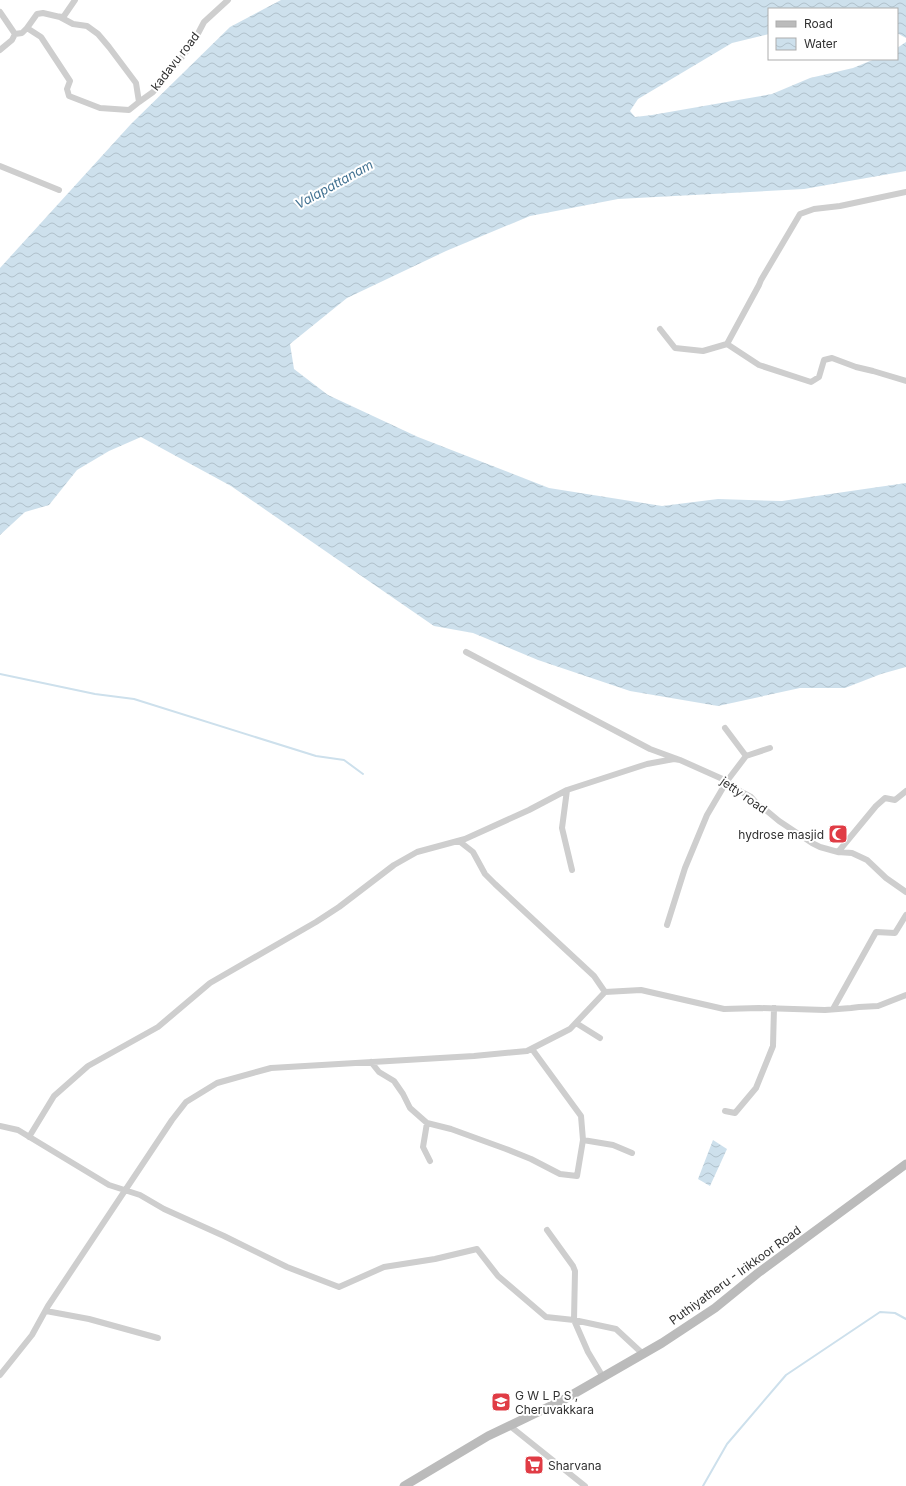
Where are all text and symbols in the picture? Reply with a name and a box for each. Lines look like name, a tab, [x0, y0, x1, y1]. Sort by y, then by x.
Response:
legend	[768, 8, 898, 60]
text: Road	[804, 16, 833, 31]
street label: kadavu road	[147, 29, 203, 93]
text: Water	[804, 36, 838, 51]
water label: Valapattanam	[292, 156, 376, 212]
street label: jetty road	[717, 773, 770, 816]
mosque icon: hydrose masjid	[827, 823, 849, 845]
place label: hydrose masjid	[738, 827, 824, 842]
street label: Puthiyatheru - Irikkoor Road	[666, 1222, 804, 1328]
place label: G W L P S , Cheruvakkara	[515, 1388, 594, 1417]
school or university icon: G W L P S , Cheruvakkara	[490, 1391, 512, 1413]
supermarket icon: Sharvana	[523, 1454, 545, 1476]
place label: Sharvana	[548, 1458, 602, 1473]

